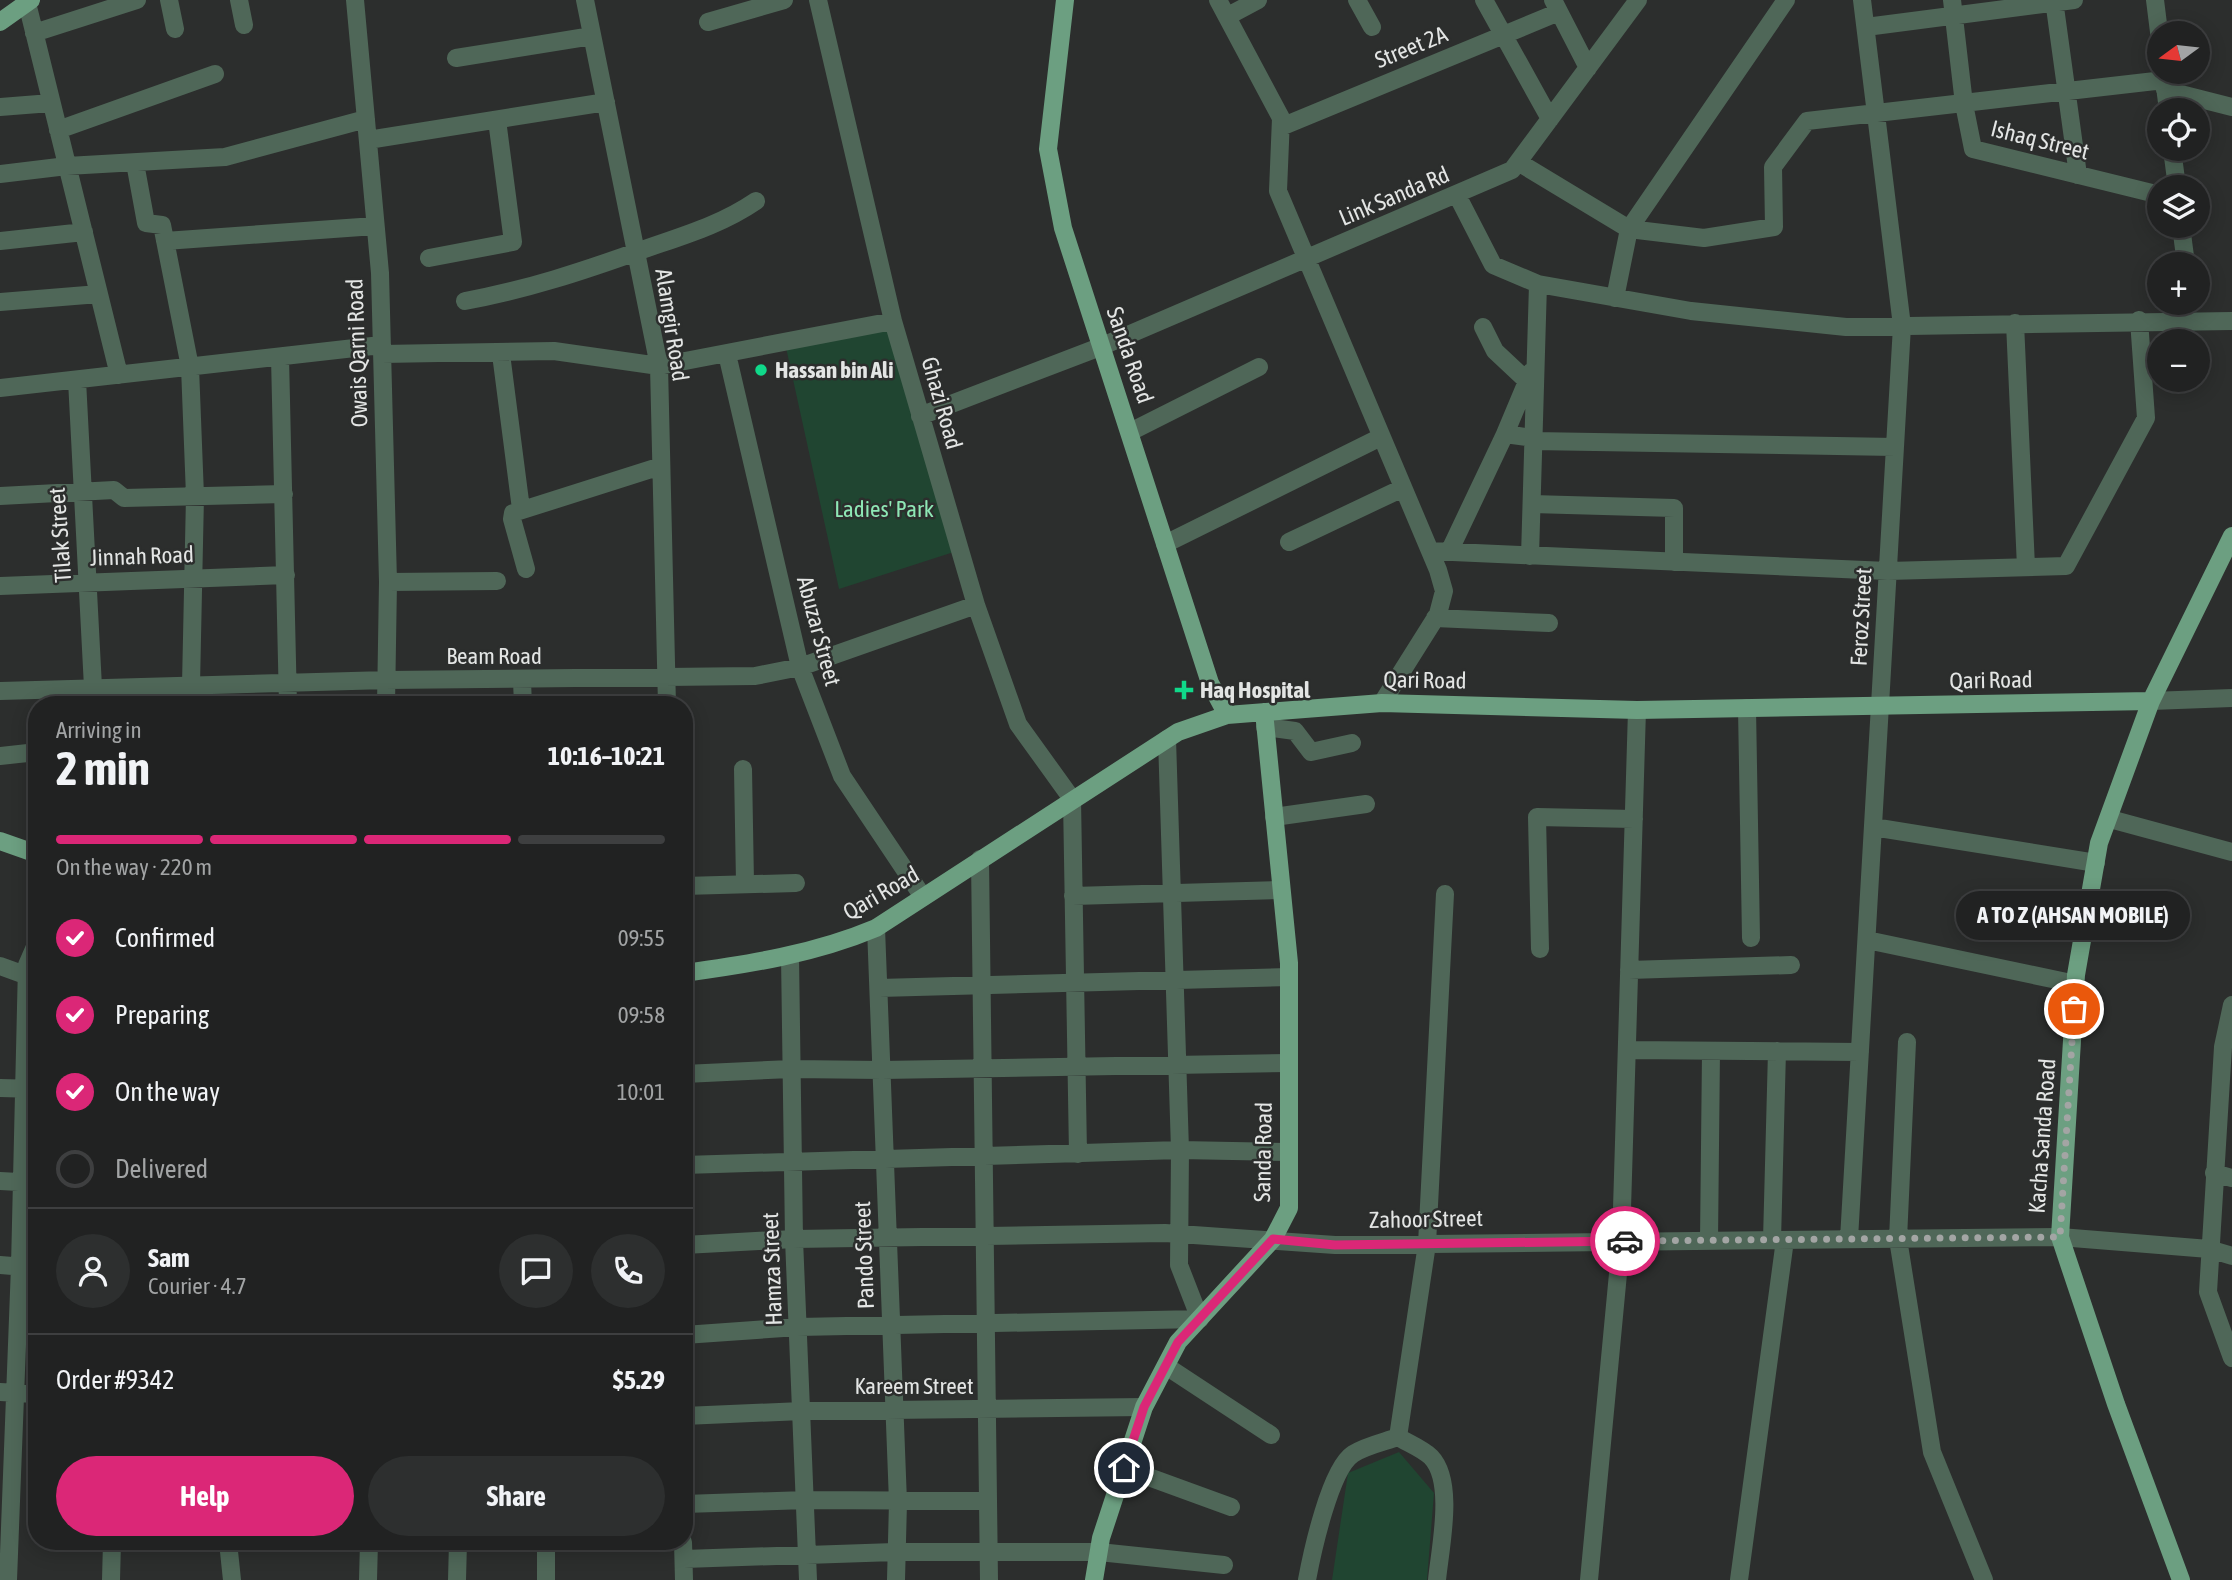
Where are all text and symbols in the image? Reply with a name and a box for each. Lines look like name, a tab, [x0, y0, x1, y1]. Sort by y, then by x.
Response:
street label: Street 2A	[1371, 20, 1452, 73]
north arrow	[2147, 21, 2210, 84]
map controls	[2147, 21, 2210, 392]
button: locate	[2147, 98, 2210, 161]
street label: Ishaq Street	[1988, 115, 2092, 165]
street label: Link Sanda Rd	[1335, 161, 1453, 231]
button: layers	[2147, 175, 2210, 238]
button: +	[2147, 252, 2210, 315]
street label: Alamgir Road	[650, 267, 694, 383]
street label: Owais Qarni Road	[341, 278, 373, 428]
street label: Sanda Road	[1101, 303, 1159, 407]
button: −	[2147, 329, 2210, 392]
street label: Ghazi Road	[916, 354, 968, 452]
place label: Hassan bin Ali	[775, 357, 893, 383]
marker: Hassan bin Ali	[753, 362, 769, 378]
street label: Tilak Street	[44, 486, 76, 584]
park label: Ladies' Park	[834, 496, 934, 522]
street label: Jinnah Road	[90, 541, 194, 571]
street label: Feroz Street	[1845, 567, 1877, 667]
street label: Abuzar Street	[792, 573, 846, 689]
street label: Beam Road	[446, 643, 542, 669]
street label: Qari Road	[1383, 666, 1467, 694]
street label: Qari Road	[1949, 666, 2033, 694]
place label: Haq Hospital	[1200, 677, 1311, 703]
marker: Haq Hospital	[1174, 680, 1194, 700]
text: Arriving in	[56, 717, 142, 743]
text: 10:16–10:21	[548, 741, 665, 771]
text: 2 min	[56, 742, 150, 795]
text: On the way · 220 m	[56, 854, 212, 880]
street label: Qari Road	[838, 861, 924, 925]
callout: A TO Z (AHSAN MOBILE)	[1957, 890, 2191, 939]
text: A TO Z (AHSAN MOBILE)	[1977, 902, 2169, 928]
icon: check	[56, 919, 94, 957]
text: Confirmed	[115, 923, 215, 953]
text: 09:55	[618, 925, 665, 951]
pin	[2044, 979, 2104, 1039]
icon: bag	[2055, 990, 2093, 1028]
icon: check	[56, 996, 94, 1034]
text: Preparing	[115, 1000, 209, 1030]
text: 09:58	[618, 1002, 665, 1028]
street label: Kacha Sanda Road	[2024, 1058, 2060, 1214]
icon: check	[56, 1073, 94, 1111]
text: On the way	[115, 1077, 220, 1107]
text: 10:01	[617, 1079, 665, 1105]
street label: Sanda Road	[1249, 1102, 1277, 1202]
text: Delivered	[115, 1154, 208, 1184]
street label: Pando Street	[849, 1201, 879, 1309]
street label: Zahoor Street	[1369, 1205, 1483, 1233]
courier	[1590, 1206, 1660, 1276]
street label: Hamza Street	[757, 1212, 787, 1326]
icon: car	[1606, 1222, 1644, 1260]
button: person	[56, 1234, 130, 1308]
button: chat	[499, 1234, 573, 1308]
button: phone	[591, 1234, 665, 1308]
text: Sam	[148, 1243, 190, 1273]
text: Courier · 4.7	[148, 1273, 247, 1299]
text: Order #9342	[56, 1365, 175, 1395]
text: $5.29	[613, 1365, 665, 1395]
street label: Kareem Street	[854, 1373, 974, 1399]
pin	[1094, 1438, 1154, 1498]
icon: home	[1105, 1449, 1143, 1487]
button: Help	[56, 1456, 354, 1536]
button: Share	[368, 1456, 665, 1536]

